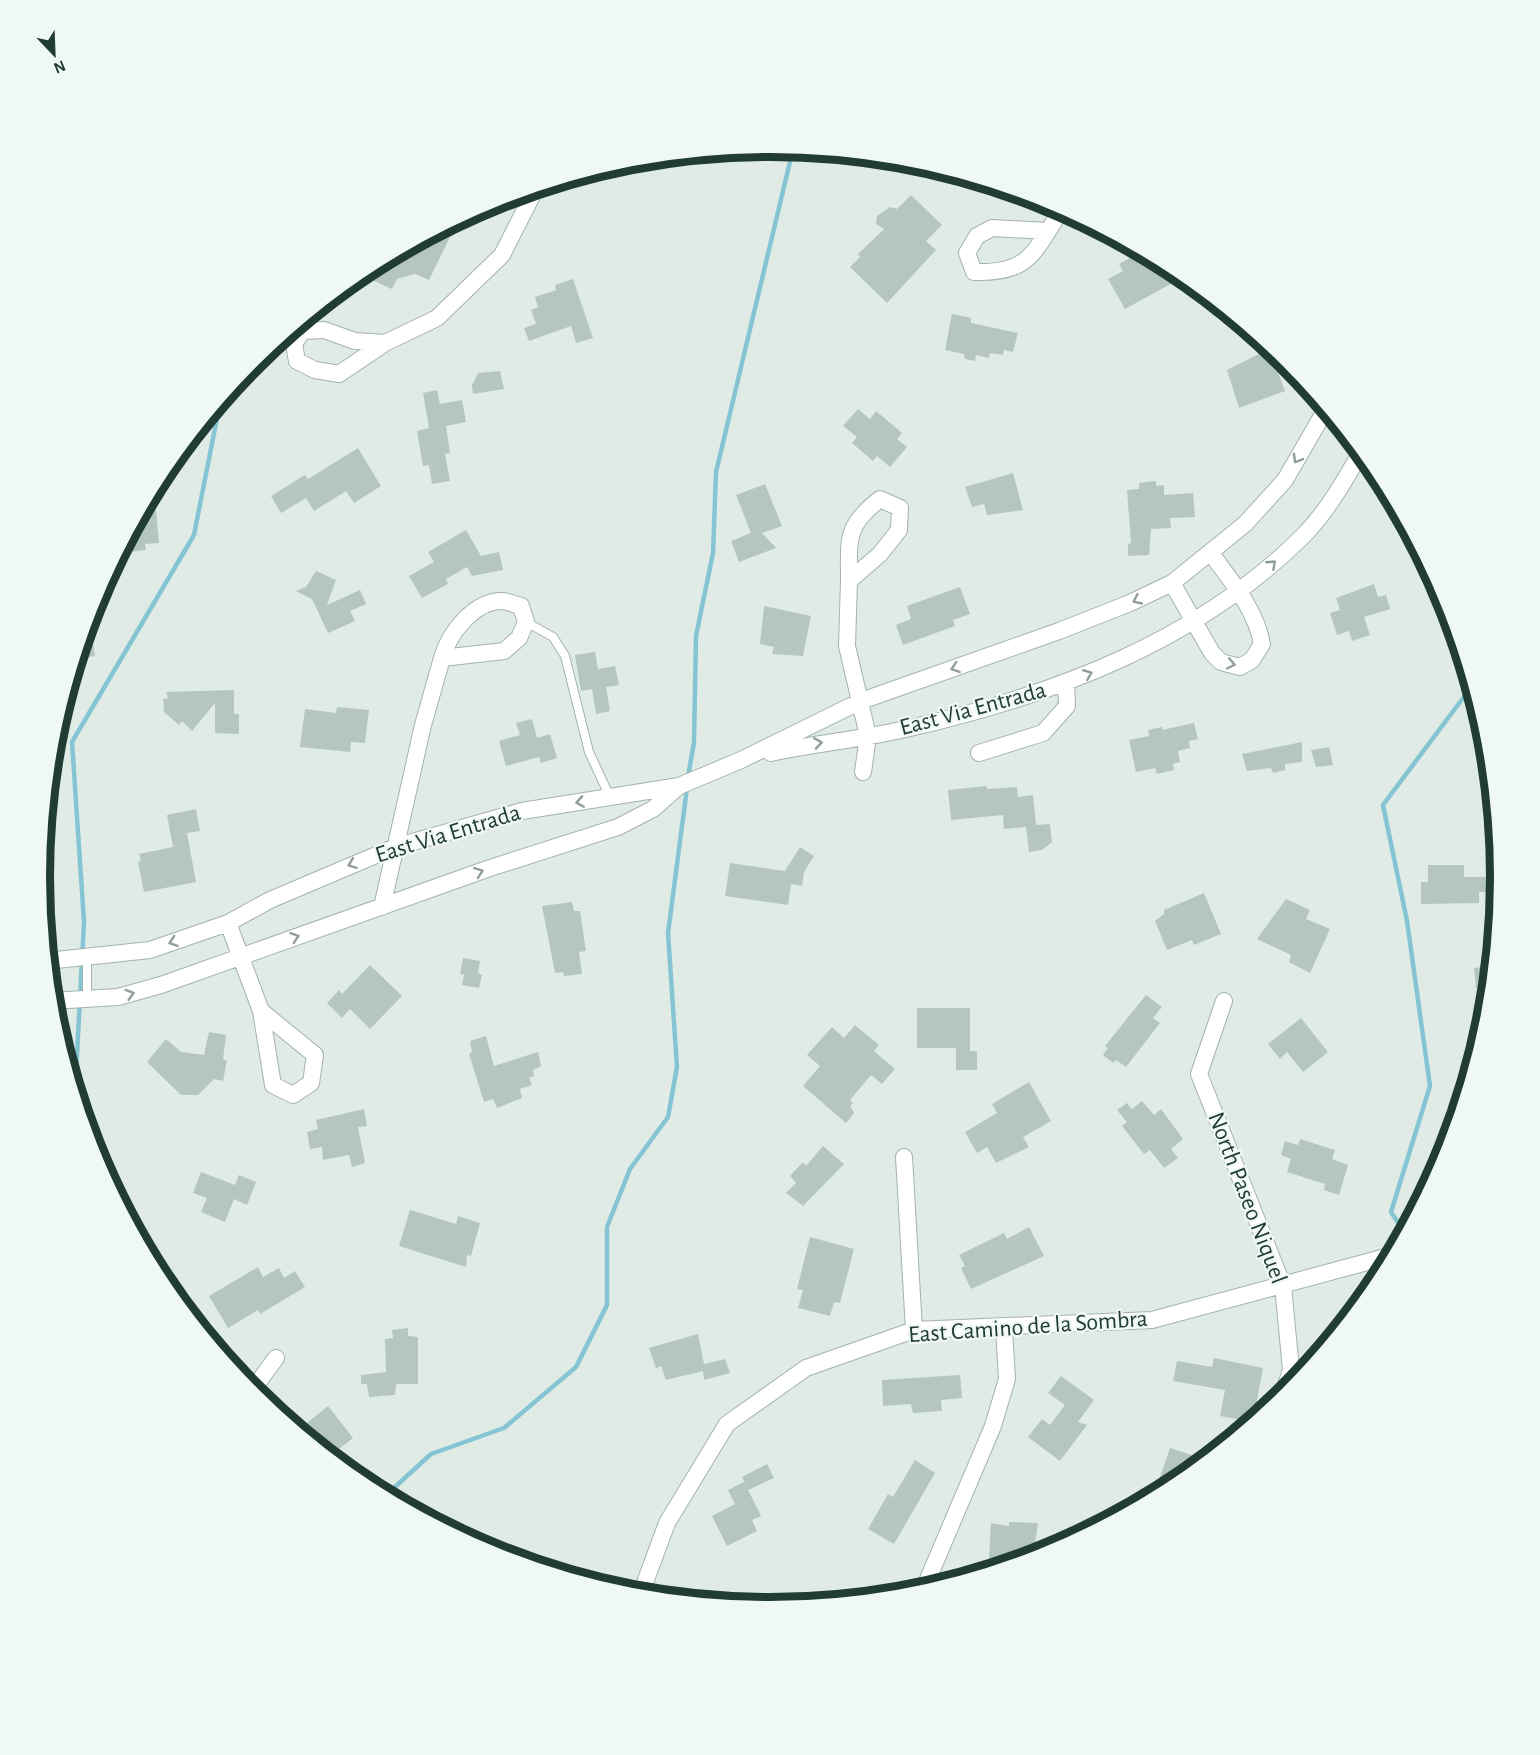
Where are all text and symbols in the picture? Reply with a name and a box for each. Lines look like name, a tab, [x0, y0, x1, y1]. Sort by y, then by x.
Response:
north arrow	[24, 24, 84, 84]
text: N	[51, 57, 68, 76]
one-way arrow	[1293, 453, 1304, 463]
one-way arrow	[1266, 560, 1276, 571]
one-way arrow	[1133, 592, 1144, 604]
one-way arrow	[1226, 657, 1236, 670]
one-way arrow	[950, 661, 961, 674]
one-way arrow	[1082, 669, 1093, 681]
street label: East Via Entrada	[897, 678, 1049, 740]
one-way arrow	[814, 738, 823, 750]
one-way arrow	[576, 795, 585, 807]
street label: East Via Entrada	[373, 801, 523, 867]
one-way arrow	[347, 856, 358, 869]
one-way arrow	[473, 867, 484, 879]
one-way arrow	[290, 931, 300, 944]
one-way arrow	[168, 934, 179, 947]
one-way arrow	[124, 989, 135, 1001]
street label: North Paseo Niquel	[1203, 1109, 1291, 1287]
street label: East Camino de la Sombra	[908, 1307, 1148, 1347]

